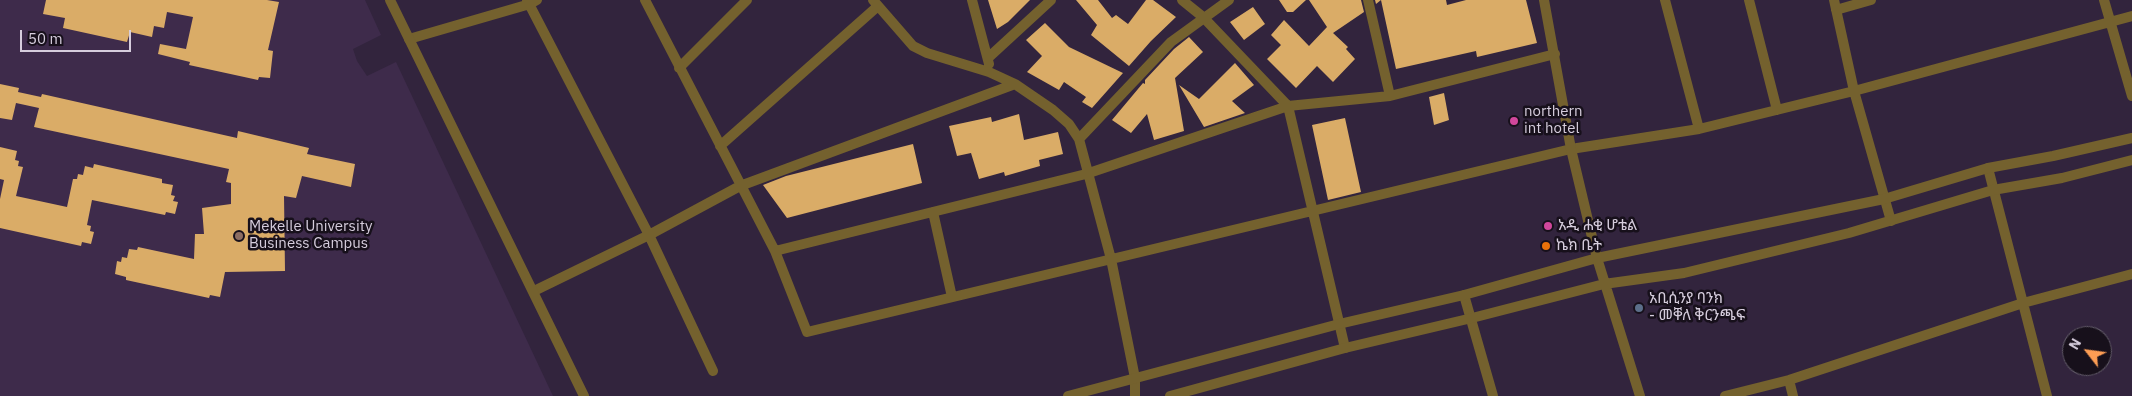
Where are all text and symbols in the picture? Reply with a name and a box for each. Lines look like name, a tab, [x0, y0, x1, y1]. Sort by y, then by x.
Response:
scale bar	[22, 20, 134, 52]
text: 50 m	[28, 29, 63, 48]
place label: northern int hotel	[1524, 103, 1583, 138]
marker: northern int hotel	[1508, 115, 1520, 127]
place label: አዲ ሐቂ ሆቴል	[1558, 217, 1637, 235]
place label: Mekelle University Business Campus	[249, 218, 372, 253]
marker: አዲ ሐቂ ሆቴል	[1542, 220, 1554, 232]
marker: Mekelle University Business Campus	[233, 230, 245, 242]
place label: ኬክ ቤት	[1556, 237, 1602, 255]
marker: ኬክ ቤት	[1540, 240, 1552, 252]
place label: አቢሲንያ ባንክ - መቐለ ቅርንጫፍ	[1649, 290, 1745, 325]
marker: አቢሲንያ ባንክ - መቐለ ቅርንጫፍ	[1633, 302, 1645, 314]
north arrow	[2062, 326, 2112, 376]
text: N	[2065, 335, 2085, 353]

